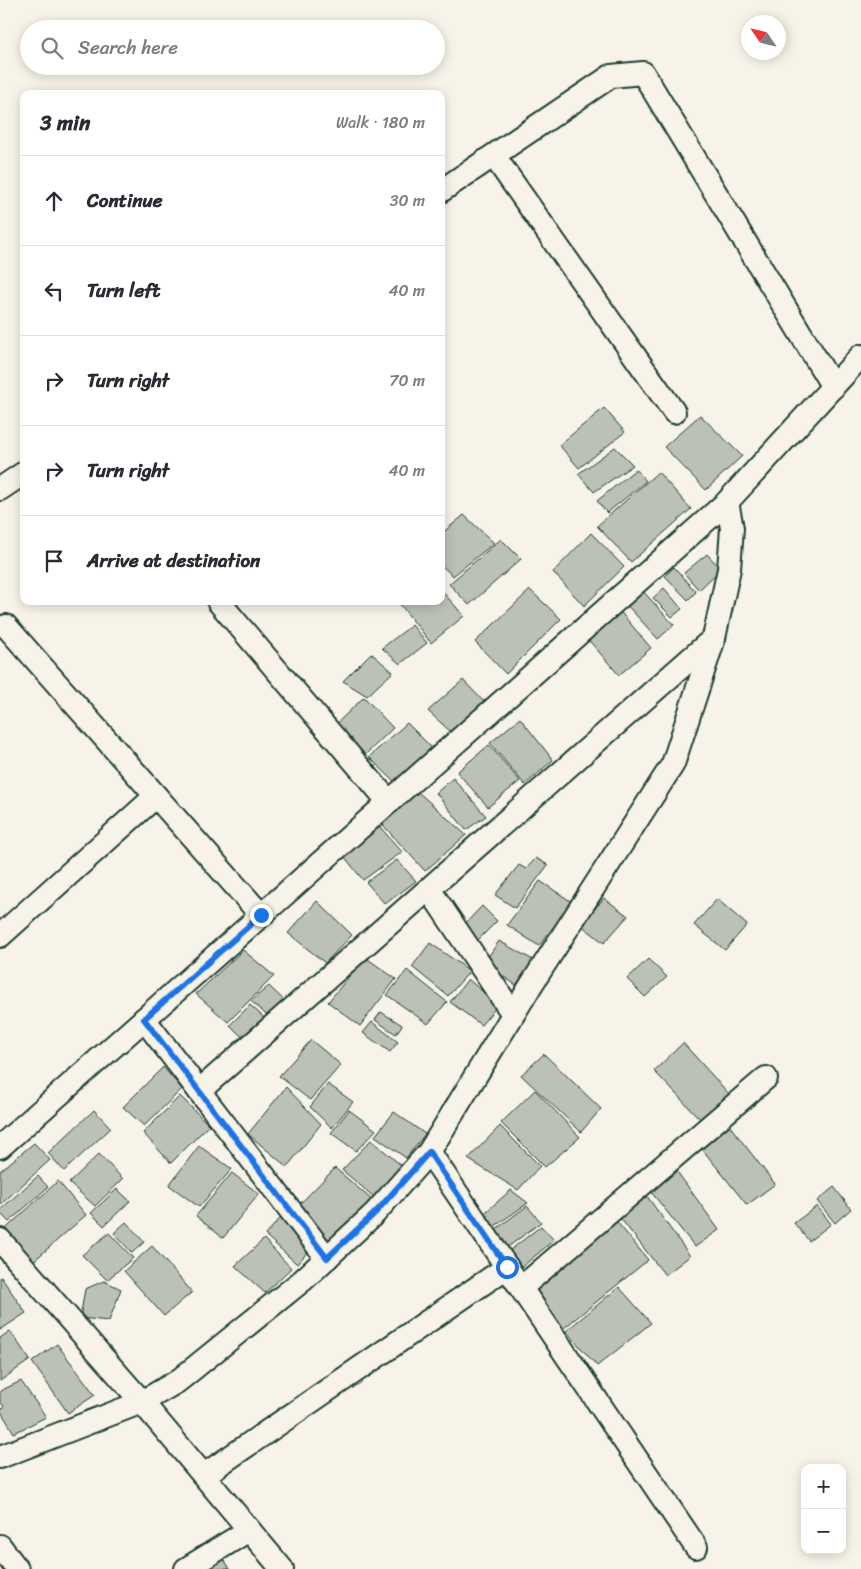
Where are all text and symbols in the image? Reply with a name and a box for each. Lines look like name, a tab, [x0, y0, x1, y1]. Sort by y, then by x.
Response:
north arrow	[741, 15, 786, 60]
search box	[20, 20, 445, 75]
text: Search here	[78, 31, 178, 64]
icon: search	[38, 34, 66, 62]
text: 3 min	[40, 104, 90, 142]
text: Walk · 180 m	[336, 108, 425, 137]
text: Continue	[87, 184, 163, 217]
text: 30 m	[390, 186, 425, 215]
icon: ahead	[40, 187, 68, 215]
text: Turn left	[87, 274, 160, 307]
text: 40 m	[388, 276, 425, 305]
icon: left	[40, 277, 68, 305]
text: Turn right	[87, 364, 169, 397]
text: 70 m	[389, 366, 425, 395]
icon: right	[40, 367, 68, 395]
text: Turn right	[87, 454, 169, 487]
text: 40 m	[388, 456, 425, 485]
icon: right	[40, 457, 68, 485]
text: Arrive at destination	[87, 544, 260, 577]
icon: arrive	[40, 547, 68, 575]
route end	[250, 904, 273, 927]
route start	[496, 1256, 519, 1279]
map controls	[801, 1464, 846, 1554]
button: +	[801, 1464, 846, 1509]
button: −	[801, 1509, 846, 1554]

